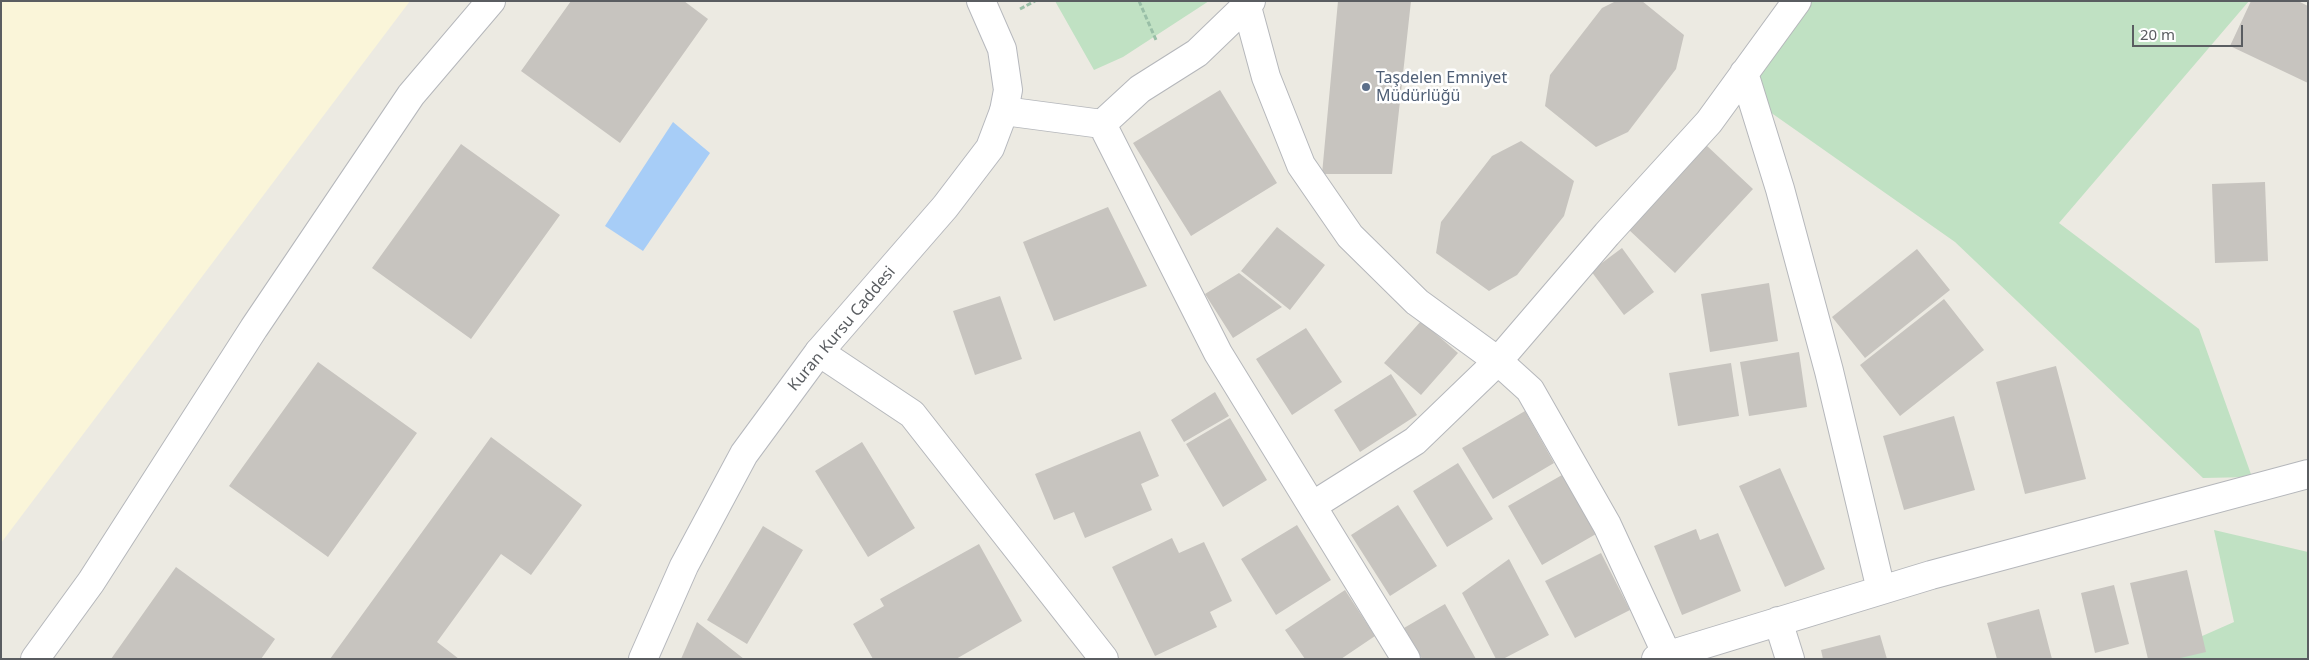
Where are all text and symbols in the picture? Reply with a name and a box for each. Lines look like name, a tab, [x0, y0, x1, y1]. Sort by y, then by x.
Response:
scale bar	[2134, 15, 2245, 47]
text: 20 m	[2140, 24, 2175, 44]
place label: Taşdelen Emniyet Müdürlüğü	[1376, 68, 1507, 106]
marker: Taşdelen Emniyet Müdürlüğü	[1360, 81, 1372, 93]
street label: Kuran Kursu Caddesi	[784, 263, 900, 395]

